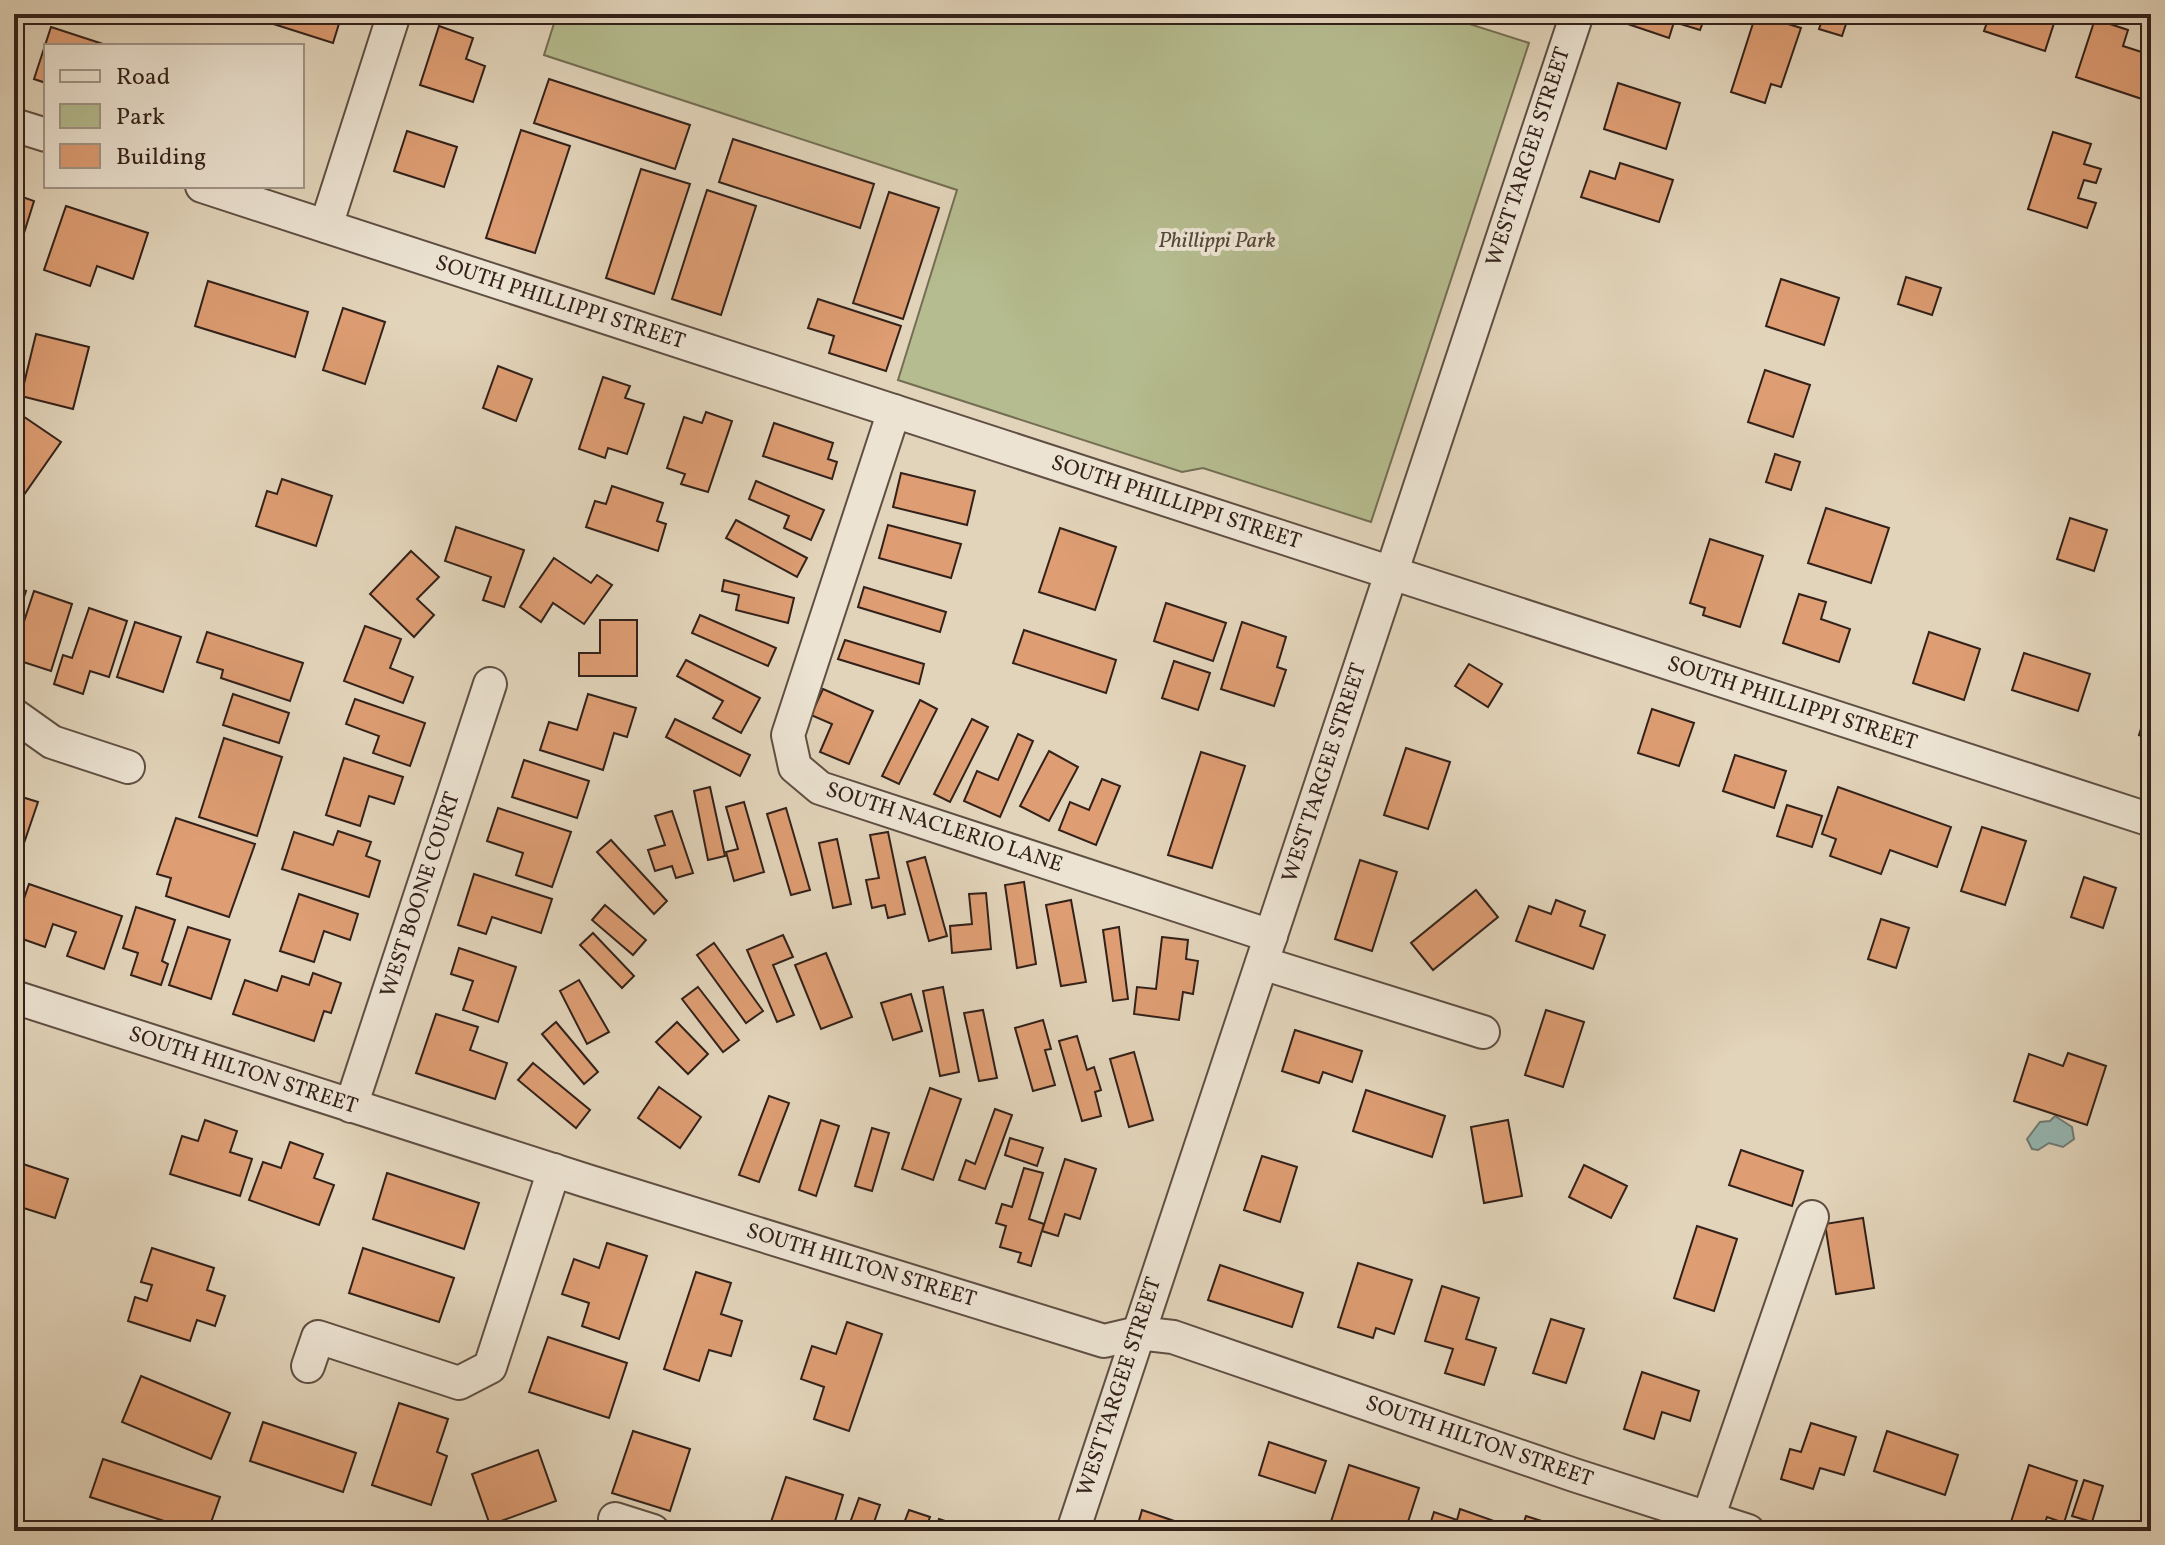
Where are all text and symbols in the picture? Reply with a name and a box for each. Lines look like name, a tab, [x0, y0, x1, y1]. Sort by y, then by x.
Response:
street label: WEST TARGEE STREET	[1479, 43, 1579, 271]
legend	[44, 44, 304, 188]
text: Road	[116, 61, 170, 95]
text: Park	[116, 101, 165, 135]
text: Building	[116, 141, 206, 175]
park label: Phillippi Park	[1158, 226, 1276, 257]
street label: SOUTH PHILLIPPI STREET	[431, 248, 689, 358]
street label: SOUTH PHILLIPPI STREET	[1047, 448, 1305, 558]
street label: SOUTH PHILLIPPI STREET	[1663, 649, 1921, 759]
street label: WEST TARGEE STREET	[1275, 659, 1375, 887]
street label: SOUTH NACLERIO LANE	[821, 775, 1067, 881]
street label: WEST BOONE COURT	[373, 788, 469, 1002]
street label: SOUTH HILTON STREET	[125, 1019, 362, 1123]
street label: SOUTH HILTON STREET	[742, 1216, 980, 1316]
street label: WEST TARGEE STREET	[1070, 1273, 1170, 1501]
street label: SOUTH HILTON STREET	[1361, 1388, 1597, 1496]

